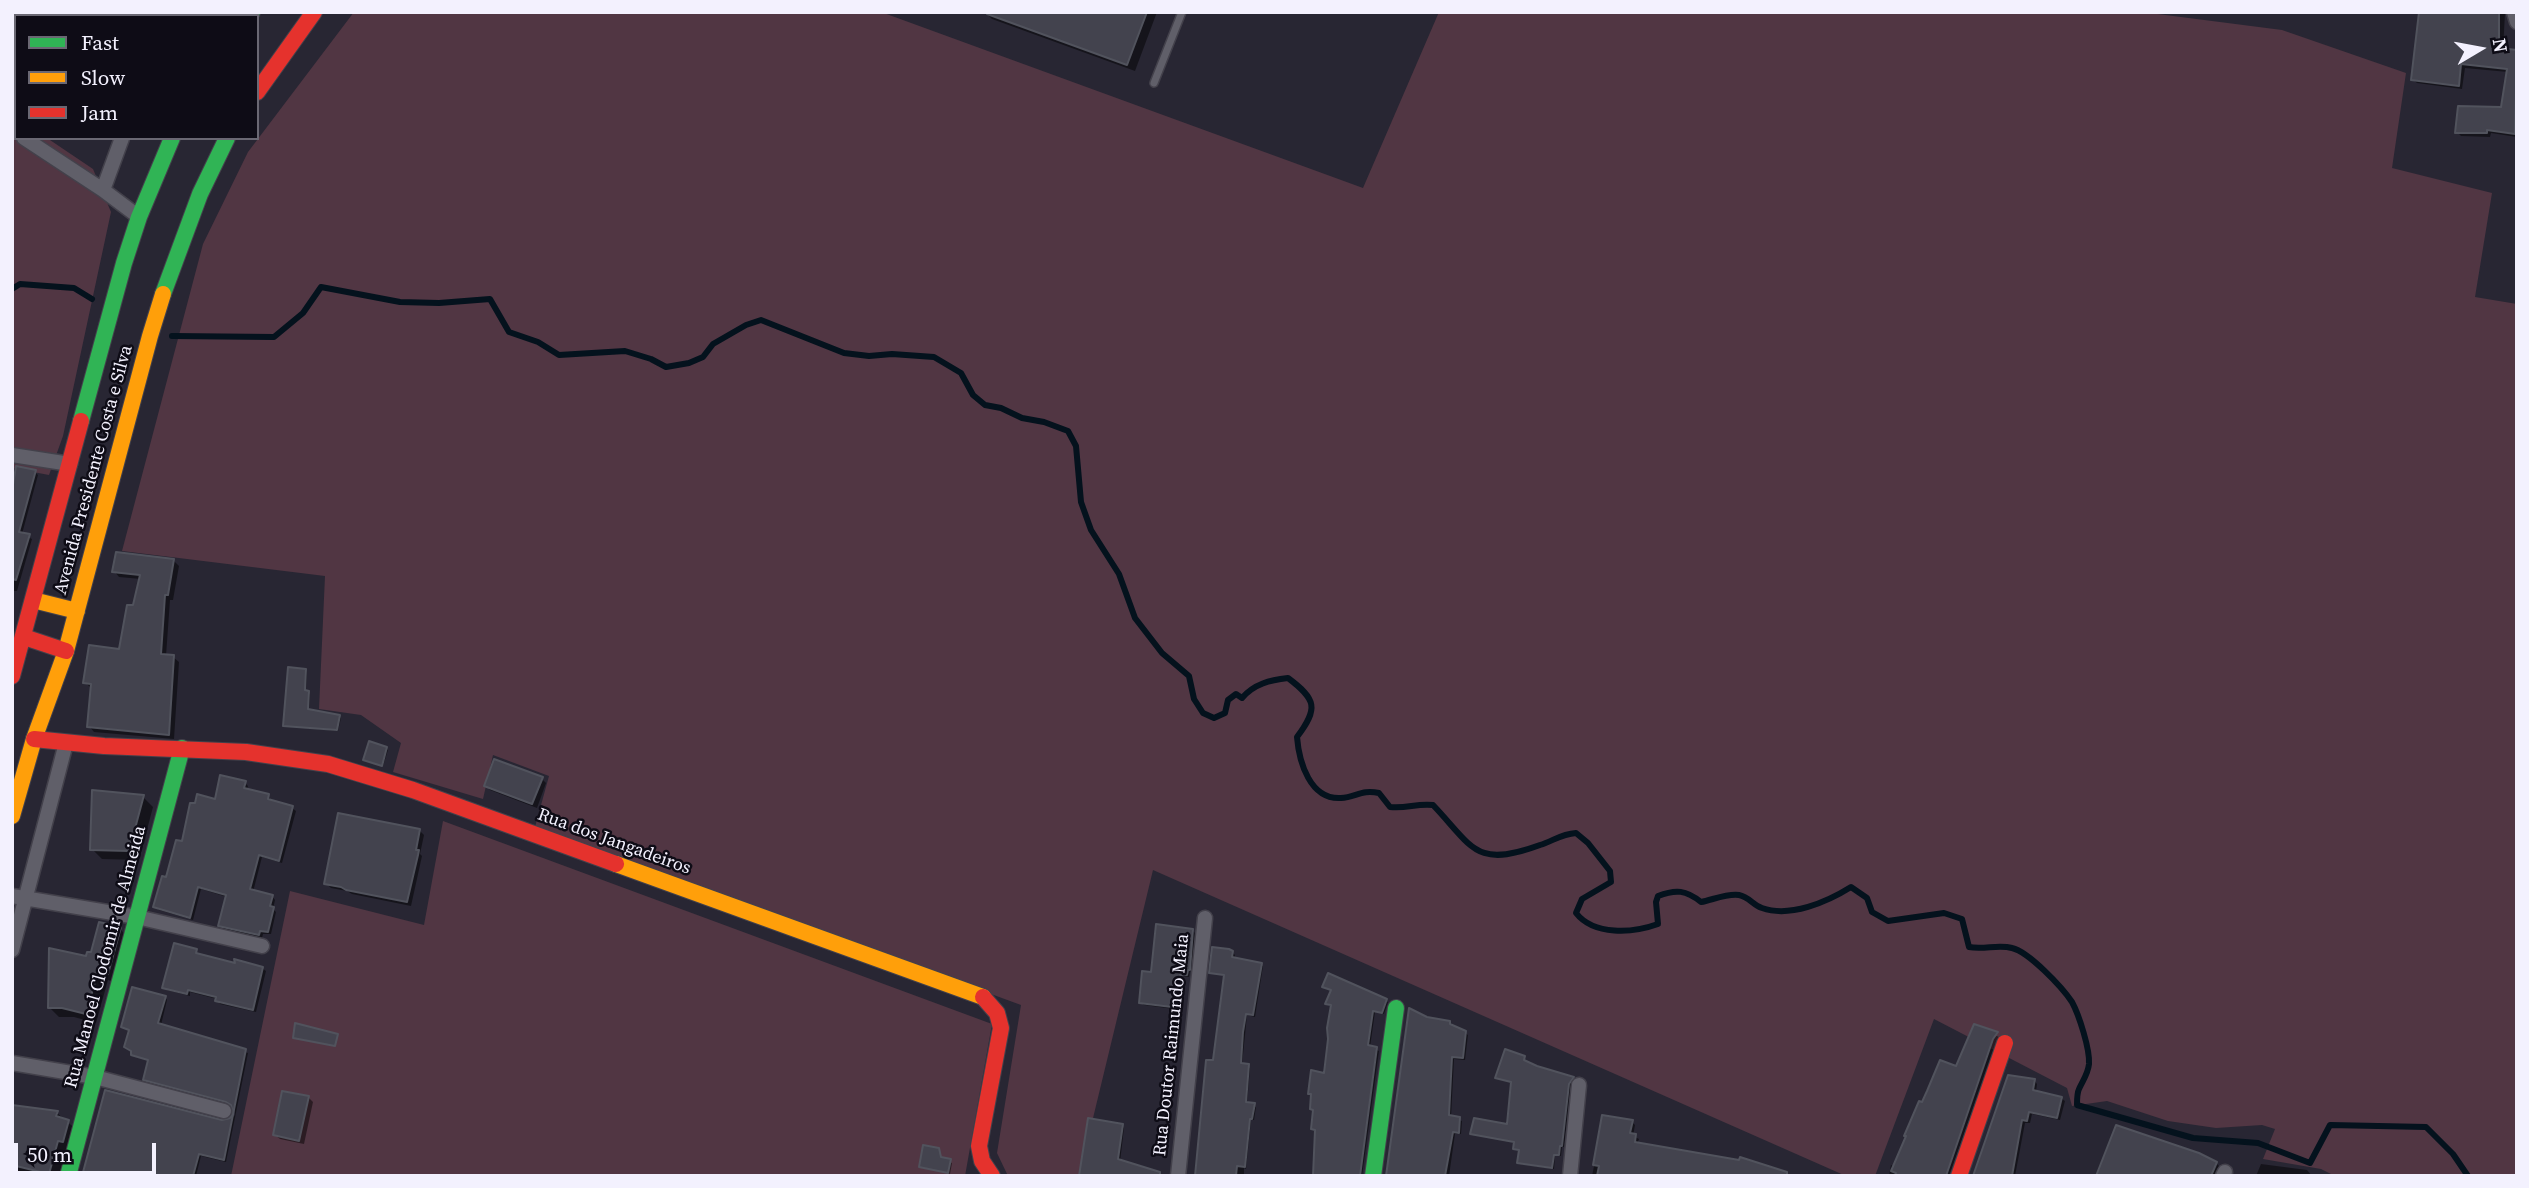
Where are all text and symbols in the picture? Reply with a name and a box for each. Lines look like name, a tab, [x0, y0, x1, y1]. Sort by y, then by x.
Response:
legend	[14, 14, 259, 140]
north arrow	[2445, 14, 2515, 84]
text: Fast	[81, 28, 119, 57]
text: N	[2487, 36, 2515, 54]
text: Slow	[81, 63, 125, 92]
text: Jam	[81, 98, 118, 127]
street label: Avenida Presidente Costa e Silva	[50, 343, 138, 597]
street label: Rua dos Jangadeiros	[534, 804, 694, 880]
street label: Rua Manoel Clodomir de Almeida	[61, 824, 151, 1090]
street label: Rua Doutor Raimundo Maia	[1150, 933, 1194, 1157]
scale bar	[18, 1128, 159, 1172]
text: 50 m	[27, 1140, 72, 1169]

